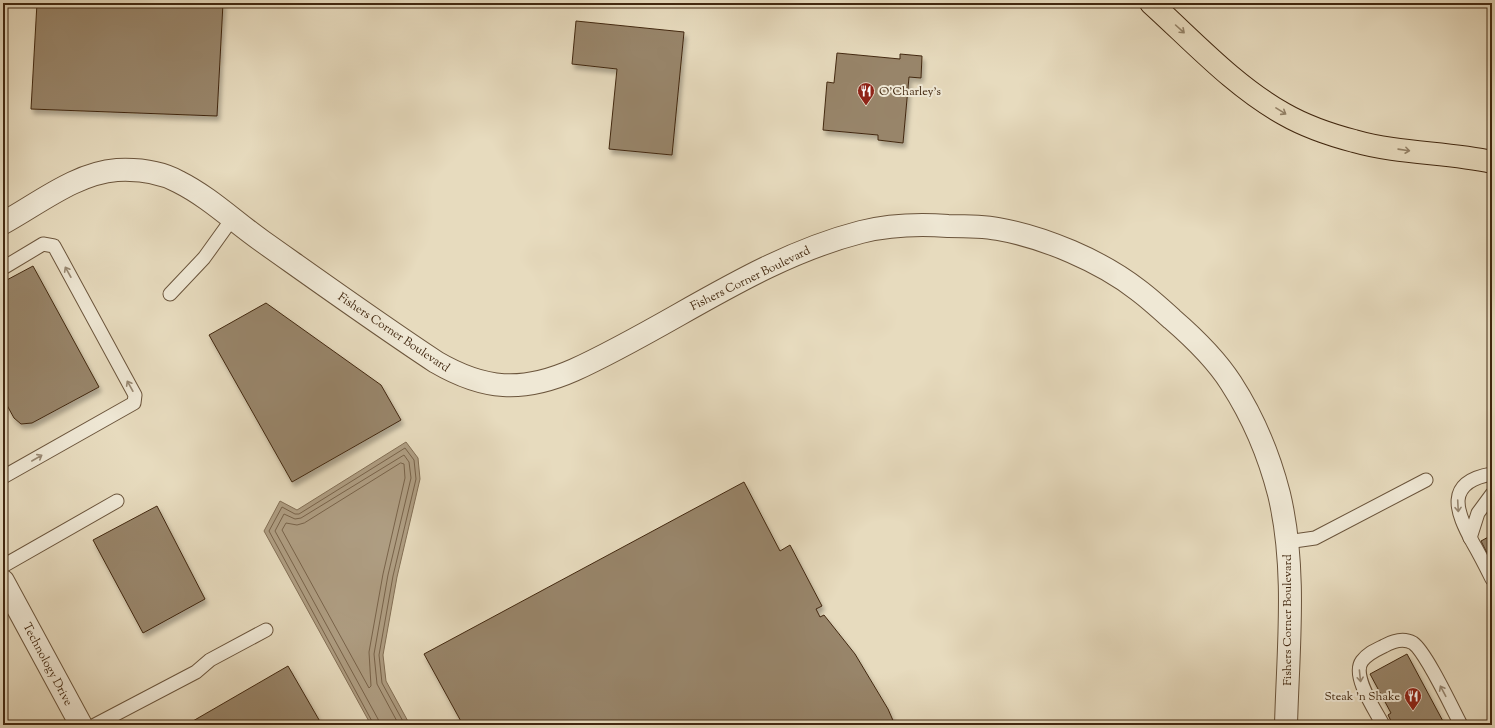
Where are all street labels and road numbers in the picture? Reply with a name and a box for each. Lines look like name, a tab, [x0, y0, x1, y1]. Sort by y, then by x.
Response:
street label: Fishers Corner Boulevard	[687, 242, 814, 316]
street label: Fishers Corner Boulevard	[334, 289, 453, 377]
street label: Fishers Corner Boulevard	[1279, 554, 1297, 686]
street label: Technology Drive	[18, 620, 77, 710]

